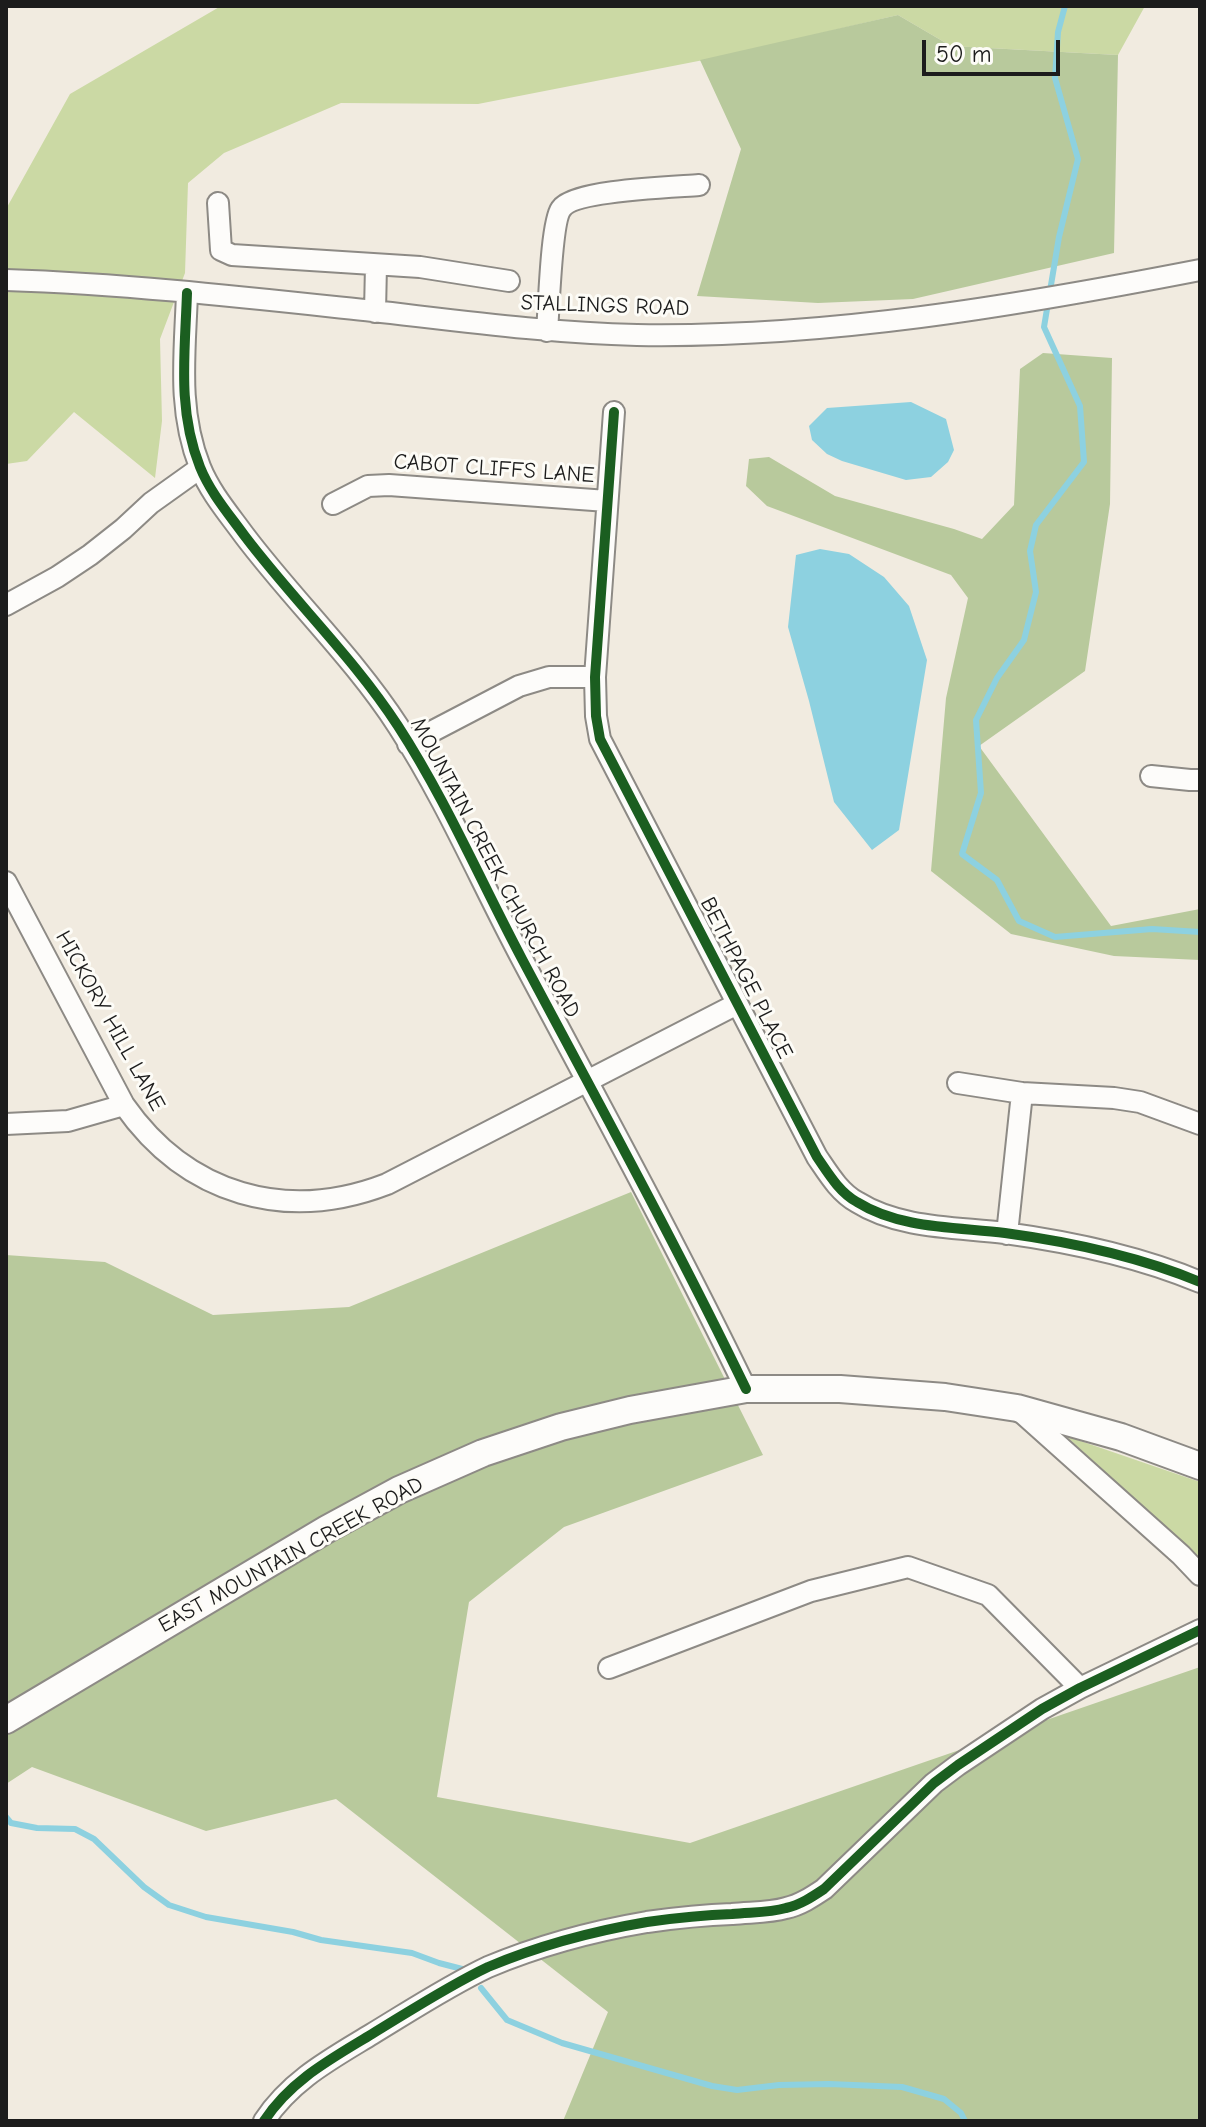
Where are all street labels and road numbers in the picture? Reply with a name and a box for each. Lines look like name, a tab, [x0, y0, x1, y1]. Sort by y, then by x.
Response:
street label: STALLINGS ROAD	[520, 290, 690, 322]
street label: CABOT CLIFFS LANE	[393, 449, 595, 489]
street label: MOUNTAIN CREEK CHURCH ROAD	[404, 713, 586, 1023]
street label: BETHPAGE PLACE	[694, 893, 798, 1063]
street label: HICKORY HILL LANE	[50, 926, 170, 1116]
street label: EAST MOUNTAIN CREEK ROAD	[154, 1471, 428, 1639]

